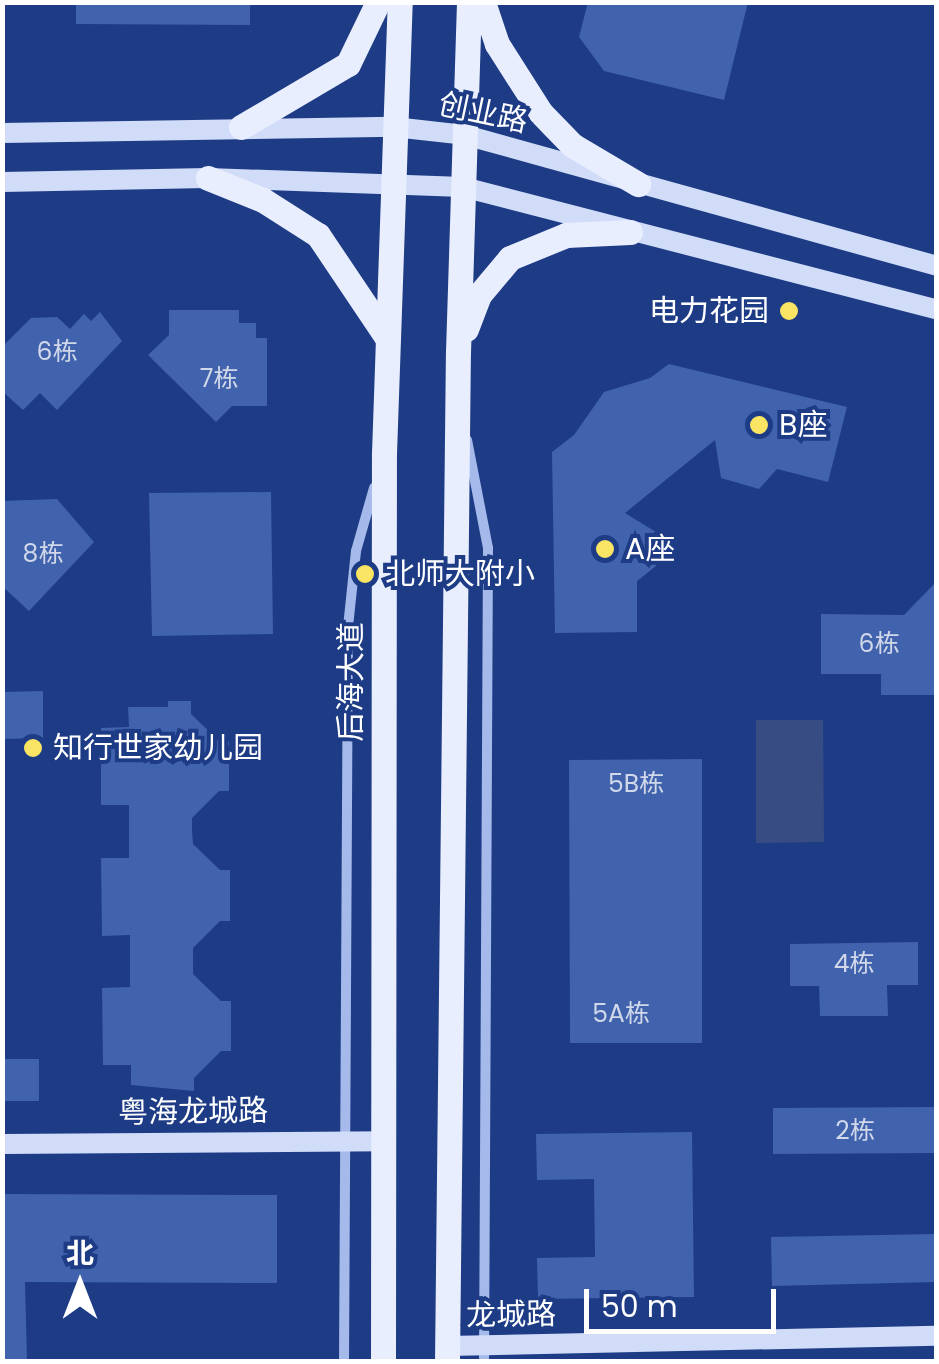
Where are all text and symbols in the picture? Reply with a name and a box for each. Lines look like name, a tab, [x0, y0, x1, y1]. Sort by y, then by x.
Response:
street label: 创业路	[435, 86, 531, 140]
place label: 电力花园	[649, 293, 769, 329]
marker: 电力花园	[778, 300, 800, 322]
house number: 6栋	[37, 337, 77, 367]
house number: 7栋	[200, 364, 238, 394]
place label: B座	[779, 407, 827, 443]
marker: B座	[748, 414, 770, 436]
place label: A座	[625, 531, 675, 567]
marker: A座	[594, 538, 616, 560]
house number: 8栋	[23, 539, 63, 569]
place label: 北师大附小	[385, 556, 535, 592]
marker: 北师大附小	[354, 563, 376, 585]
street label: 后海大道	[333, 622, 369, 742]
house number: 6栋	[859, 629, 899, 659]
place label: 知行世家幼儿园	[53, 730, 263, 766]
marker: 知行世家幼儿园	[22, 737, 44, 759]
house number: 5B栋	[608, 769, 664, 799]
house number: 4栋	[834, 949, 874, 979]
house number: 5A栋	[592, 999, 650, 1029]
street label: 粤海龙城路	[118, 1093, 268, 1131]
house number: 2栋	[835, 1116, 875, 1146]
north arrow	[30, 1234, 130, 1334]
text: 北	[66, 1234, 94, 1273]
scale bar	[589, 1269, 782, 1331]
text: 50 m	[601, 1285, 678, 1328]
street label: 龙城路	[466, 1296, 556, 1334]

